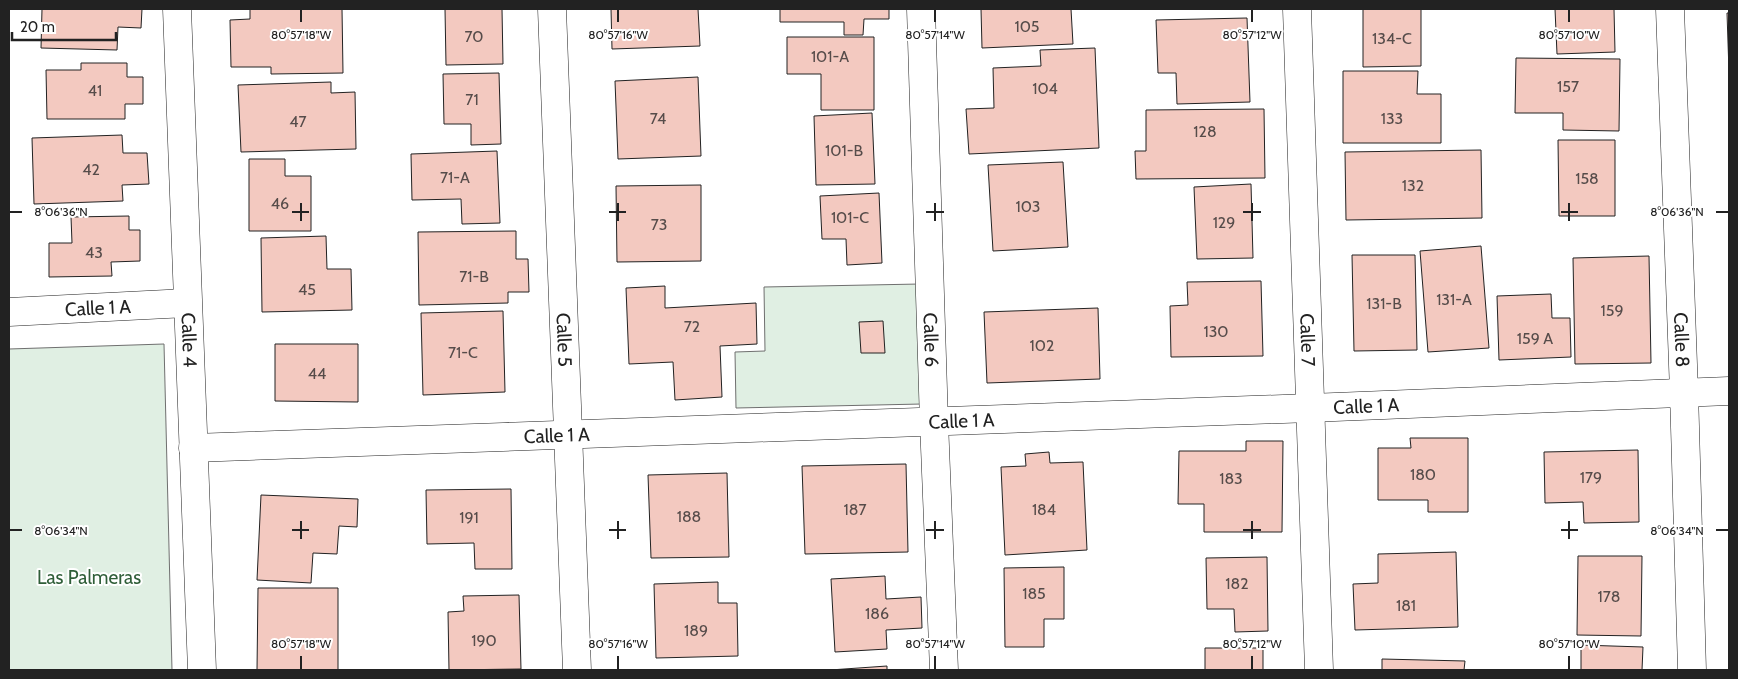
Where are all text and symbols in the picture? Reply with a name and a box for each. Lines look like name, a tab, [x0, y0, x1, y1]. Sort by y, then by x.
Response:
scale bar	[12, 10, 116, 42]
house number: 105	[1014, 17, 1040, 36]
text: 20 m	[20, 18, 55, 36]
text: 80°57'18"W	[271, 27, 332, 42]
house number: 70	[464, 27, 484, 46]
text: 80°57'16"W	[588, 27, 648, 42]
text: 80°57'14"W	[905, 27, 965, 42]
text: 80°57'12"W	[1222, 27, 1282, 42]
text: 80°57'10"W	[1538, 27, 1600, 42]
house number: 134-C	[1372, 29, 1412, 48]
house number: 101-A	[811, 47, 849, 66]
house number: 157	[1557, 77, 1579, 96]
house number: 104	[1032, 79, 1058, 98]
house number: 41	[88, 81, 102, 100]
house number: 71	[465, 90, 479, 109]
house number: 74	[650, 109, 666, 128]
house number: 133	[1381, 109, 1403, 128]
house number: 47	[289, 112, 307, 131]
house number: 128	[1193, 122, 1217, 141]
house number: 101-B	[825, 141, 863, 160]
house number: 42	[82, 160, 100, 179]
house number: 71-A	[440, 168, 470, 187]
house number: 158	[1575, 169, 1599, 188]
house number: 132	[1402, 176, 1424, 195]
house number: 46	[271, 194, 289, 213]
house number: 103	[1015, 197, 1041, 216]
text: 8°06'36"N	[34, 204, 88, 219]
text: 8°06'36"N	[1650, 204, 1704, 219]
house number: 101-C	[831, 208, 869, 227]
house number: 129	[1213, 213, 1235, 232]
house number: 73	[651, 215, 667, 234]
house number: 43	[85, 243, 103, 262]
house number: 71-B	[459, 267, 489, 286]
house number: 45	[298, 280, 316, 299]
house number: 131-A	[1436, 290, 1472, 309]
house number: 131-B	[1366, 294, 1402, 313]
street label: Calle 1 A	[64, 295, 132, 321]
house number: 159	[1601, 301, 1623, 320]
street label: Calle 4	[176, 312, 202, 368]
street label: Calle 5	[551, 312, 577, 367]
street label: Calle 6	[919, 312, 943, 367]
street label: Calle 8	[1669, 312, 1694, 368]
street label: Calle 7	[1295, 313, 1320, 367]
house number: 72	[684, 317, 700, 336]
house number: 130	[1203, 322, 1229, 341]
house number: 159 A	[1517, 329, 1553, 348]
house number: 102	[1030, 336, 1054, 355]
house number: 71-C	[448, 343, 478, 362]
house number: 44	[308, 364, 326, 383]
street label: Calle 1 A	[1333, 393, 1400, 419]
street label: Calle 1 A	[928, 408, 995, 434]
street label: Calle 1 A	[523, 423, 590, 448]
house number: 180	[1410, 465, 1436, 484]
house number: 179	[1580, 468, 1602, 487]
house number: 183	[1219, 469, 1243, 488]
house number: 187	[844, 500, 866, 519]
house number: 184	[1032, 500, 1056, 519]
house number: 188	[677, 507, 701, 526]
house number: 191	[459, 508, 479, 527]
text: 8°06'34"N	[34, 523, 88, 538]
text: 8°06'34"N	[1650, 523, 1704, 538]
park label: Las Palmeras	[37, 566, 141, 589]
house number: 182	[1225, 574, 1249, 593]
house number: 185	[1022, 584, 1046, 603]
house number: 178	[1598, 587, 1620, 606]
house number: 181	[1396, 596, 1416, 615]
house number: 186	[865, 604, 889, 623]
house number: 189	[684, 621, 708, 640]
house number: 190	[471, 631, 497, 650]
text: 80°57'18"W	[271, 636, 332, 651]
text: 80°57'16"W	[588, 636, 648, 651]
text: 80°57'14"W	[905, 636, 965, 651]
text: 80°57'12"W	[1222, 636, 1282, 651]
text: 80°57'10"W	[1538, 636, 1600, 651]

